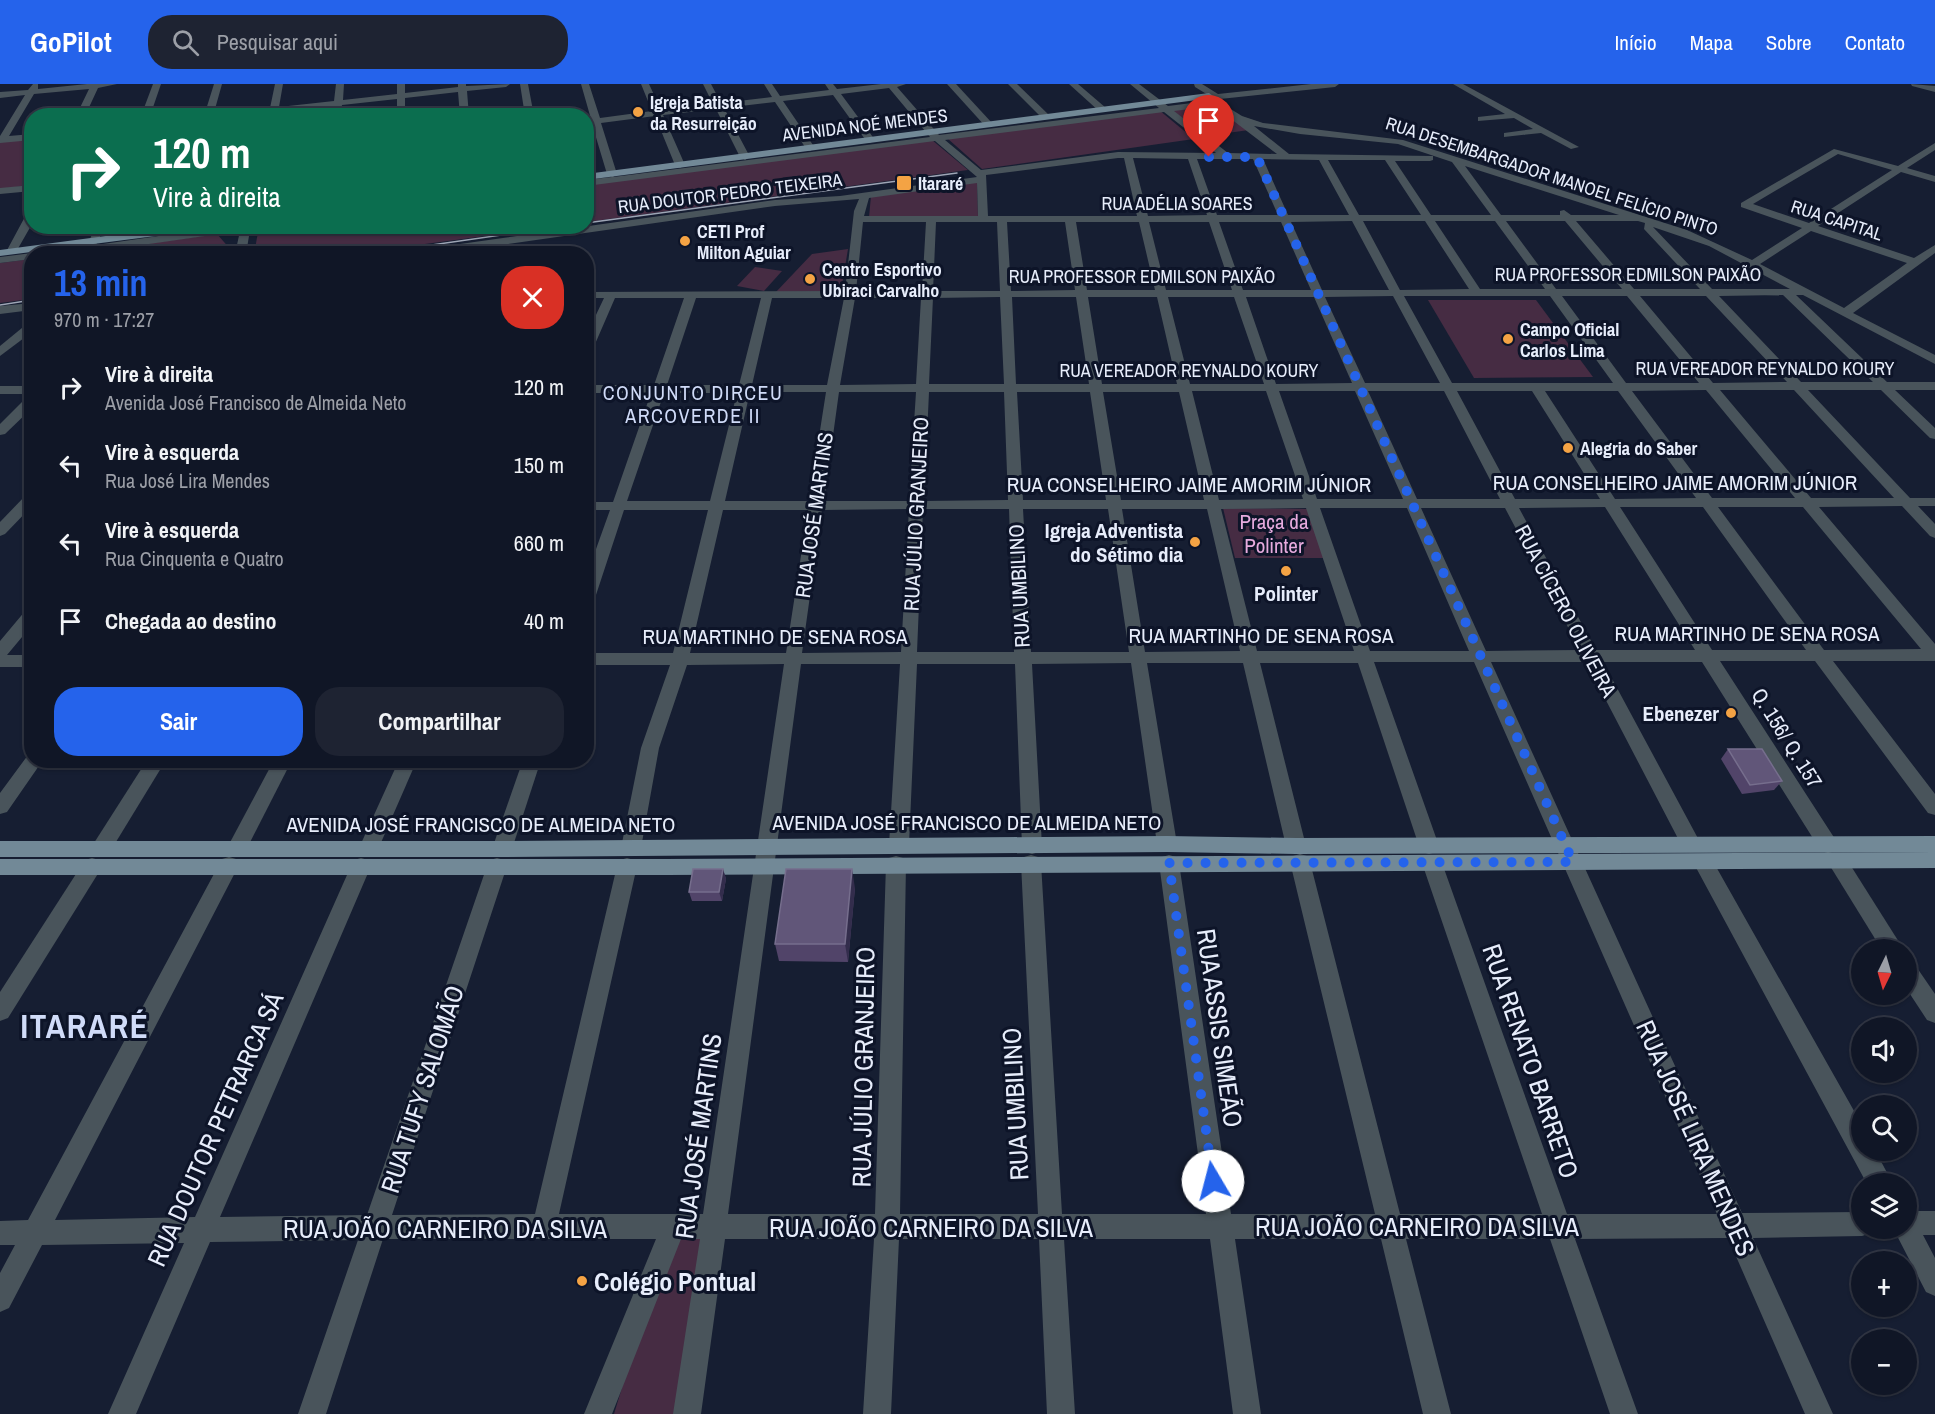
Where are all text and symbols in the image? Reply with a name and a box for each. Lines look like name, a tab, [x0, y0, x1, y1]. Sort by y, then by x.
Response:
search box	[148, 15, 568, 69]
text: GoPilot	[30, 23, 112, 61]
icon: search	[169, 26, 202, 59]
text: Pesquisar aqui	[217, 27, 338, 57]
text: Início	[1615, 28, 1657, 57]
text: Mapa	[1690, 28, 1733, 57]
text: Sobre	[1766, 28, 1812, 57]
text: Contato	[1845, 28, 1905, 57]
place label: Igreja Batista da Resurreição	[650, 90, 757, 136]
pin	[1183, 95, 1234, 157]
street label: AVENIDA NOÉ MENDES	[780, 102, 949, 148]
icon: arrive	[1192, 104, 1225, 137]
marker: Igreja Batista da Resurreição	[631, 105, 645, 119]
street label: RUA DESEMBARGADOR MANOEL FELÍCIO PINTO	[1383, 110, 1721, 242]
text: 120 m	[153, 125, 251, 181]
icon: right	[54, 132, 132, 210]
street label: RUA DOUTOR PEDRO TEIXEIRA	[616, 167, 844, 219]
place label: Itararé	[918, 171, 963, 196]
marker: Itararé	[895, 174, 913, 192]
text: Vire à direita	[153, 179, 281, 215]
street label: RUA ADÉLIA SOARES	[1102, 191, 1253, 216]
street label: RUA CAPITAL	[1788, 193, 1886, 247]
place label: CETI Prof Milton Aguiar	[697, 219, 791, 265]
marker: CETI Prof Milton Aguiar	[678, 234, 692, 248]
place label: Centro Esportivo Ubiraci Carvalho	[822, 257, 942, 303]
text: 13 min	[54, 259, 148, 307]
street label: RUA PROFESSOR EDMILSON PAIXÃO	[1495, 262, 1761, 287]
street label: RUA PROFESSOR EDMILSON PAIXÃO	[1009, 264, 1275, 289]
button: close	[501, 266, 564, 329]
marker: Centro Esportivo Ubiraci Carvalho	[803, 272, 817, 286]
text: 970 m · 17:27	[54, 306, 154, 333]
place label: Campo Oficial Carlos Lima	[1520, 317, 1619, 363]
marker: Campo Oficial Carlos Lima	[1501, 332, 1515, 346]
street label: RUA VEREADOR REYNALDO KOURY	[1636, 356, 1895, 381]
street label: RUA VEREADOR REYNALDO KOURY	[1060, 358, 1319, 383]
text: Vire à direita	[105, 359, 213, 389]
icon: right	[54, 371, 87, 404]
text: 120 m	[514, 372, 564, 402]
district label: CONJUNTO DIRCEU ARCOVERDE II	[603, 379, 783, 429]
text: Avenida José Francisco de Almeida Neto	[105, 389, 406, 416]
street label: RUA JÚLIO GRANJEIRO	[896, 416, 936, 612]
street label: RUA JOSÉ MARTINS	[788, 430, 840, 600]
place label: Alegria do Saber	[1580, 436, 1698, 461]
text: Vire à esquerda	[105, 437, 239, 467]
marker: Alegria do Saber	[1561, 441, 1575, 455]
icon: left	[54, 449, 87, 482]
text: 150 m	[514, 450, 564, 480]
text: Rua José Lira Mendes	[105, 467, 270, 494]
street label: RUA CONSELHEIRO JAIME AMORIM JÚNIOR	[1493, 468, 1857, 497]
street label: RUA CONSELHEIRO JAIME AMORIM JÚNIOR	[1007, 470, 1371, 499]
park label: Praça da Polinter	[1240, 507, 1309, 560]
text: Vire à esquerda	[105, 515, 239, 545]
place label: Igreja Adventista do Sétimo dia	[1045, 516, 1183, 569]
street label: RUA CÍCERO OLIVEIRA	[1508, 520, 1624, 703]
street label: RUA UMBILINO	[1001, 524, 1037, 648]
icon: left	[54, 527, 87, 560]
text: 660 m	[514, 528, 564, 558]
marker: Igreja Adventista do Sétimo dia	[1188, 535, 1202, 549]
text: Rua Cinquenta e Quatro	[105, 545, 284, 572]
marker: Polinter	[1279, 564, 1293, 578]
place label: Polinter	[1254, 579, 1318, 608]
icon: arrive	[54, 605, 87, 638]
text: Chegada ao destino	[105, 606, 276, 636]
text: 40 m	[524, 606, 564, 636]
street label: RUA MARTINHO DE SENA ROSA	[1615, 619, 1880, 648]
street label: RUA MARTINHO DE SENA ROSA	[1129, 621, 1394, 650]
street label: RUA MARTINHO DE SENA ROSA	[643, 622, 908, 651]
street label: Q. 156/ Q. 157	[1745, 682, 1829, 794]
button: Sair	[54, 687, 303, 756]
button: Compartilhar	[315, 687, 564, 756]
place label: Ebenezer	[1642, 699, 1719, 728]
marker: Ebenezer	[1724, 706, 1738, 720]
street label: AVENIDA JOSÉ FRANCISCO DE ALMEIDA NETO	[772, 808, 1161, 837]
street label: AVENIDA JOSÉ FRANCISCO DE ALMEIDA NETO	[286, 810, 675, 839]
street label: RUA ASSIS SIMEÃO	[1189, 926, 1251, 1130]
street label: RUA RENATO BARRETO	[1475, 939, 1587, 1183]
north arrow	[1851, 939, 1917, 1005]
map controls	[1851, 939, 1917, 1395]
street label: RUA JÚLIO GRANJEIRO	[843, 946, 883, 1188]
street label: RUA TUFY SALOMÃO	[372, 981, 472, 1197]
street label: RUA DOUTOR PETRARCA SÁ	[139, 986, 292, 1272]
district label: ITARARÉ	[21, 1004, 149, 1048]
street label: RUA JOSÉ LIRA MENDES	[1628, 1015, 1764, 1261]
button: sound	[1851, 1017, 1917, 1083]
street label: RUA UMBILINO	[994, 1027, 1036, 1181]
street label: RUA JOSÉ MARTINS	[666, 1031, 730, 1241]
button: search	[1851, 1095, 1917, 1161]
position arrow	[1181, 1149, 1245, 1213]
button: layers	[1851, 1173, 1917, 1239]
street label: RUA JOÃO CARNEIRO DA SILVA	[1255, 1209, 1580, 1244]
street label: RUA JOÃO CARNEIRO DA SILVA	[769, 1210, 1094, 1245]
street label: RUA JOÃO CARNEIRO DA SILVA	[283, 1211, 608, 1246]
button: +	[1851, 1251, 1917, 1317]
place label: Colégio Pontual	[594, 1264, 756, 1299]
marker: Colégio Pontual	[575, 1274, 589, 1288]
button: −	[1851, 1329, 1917, 1395]

